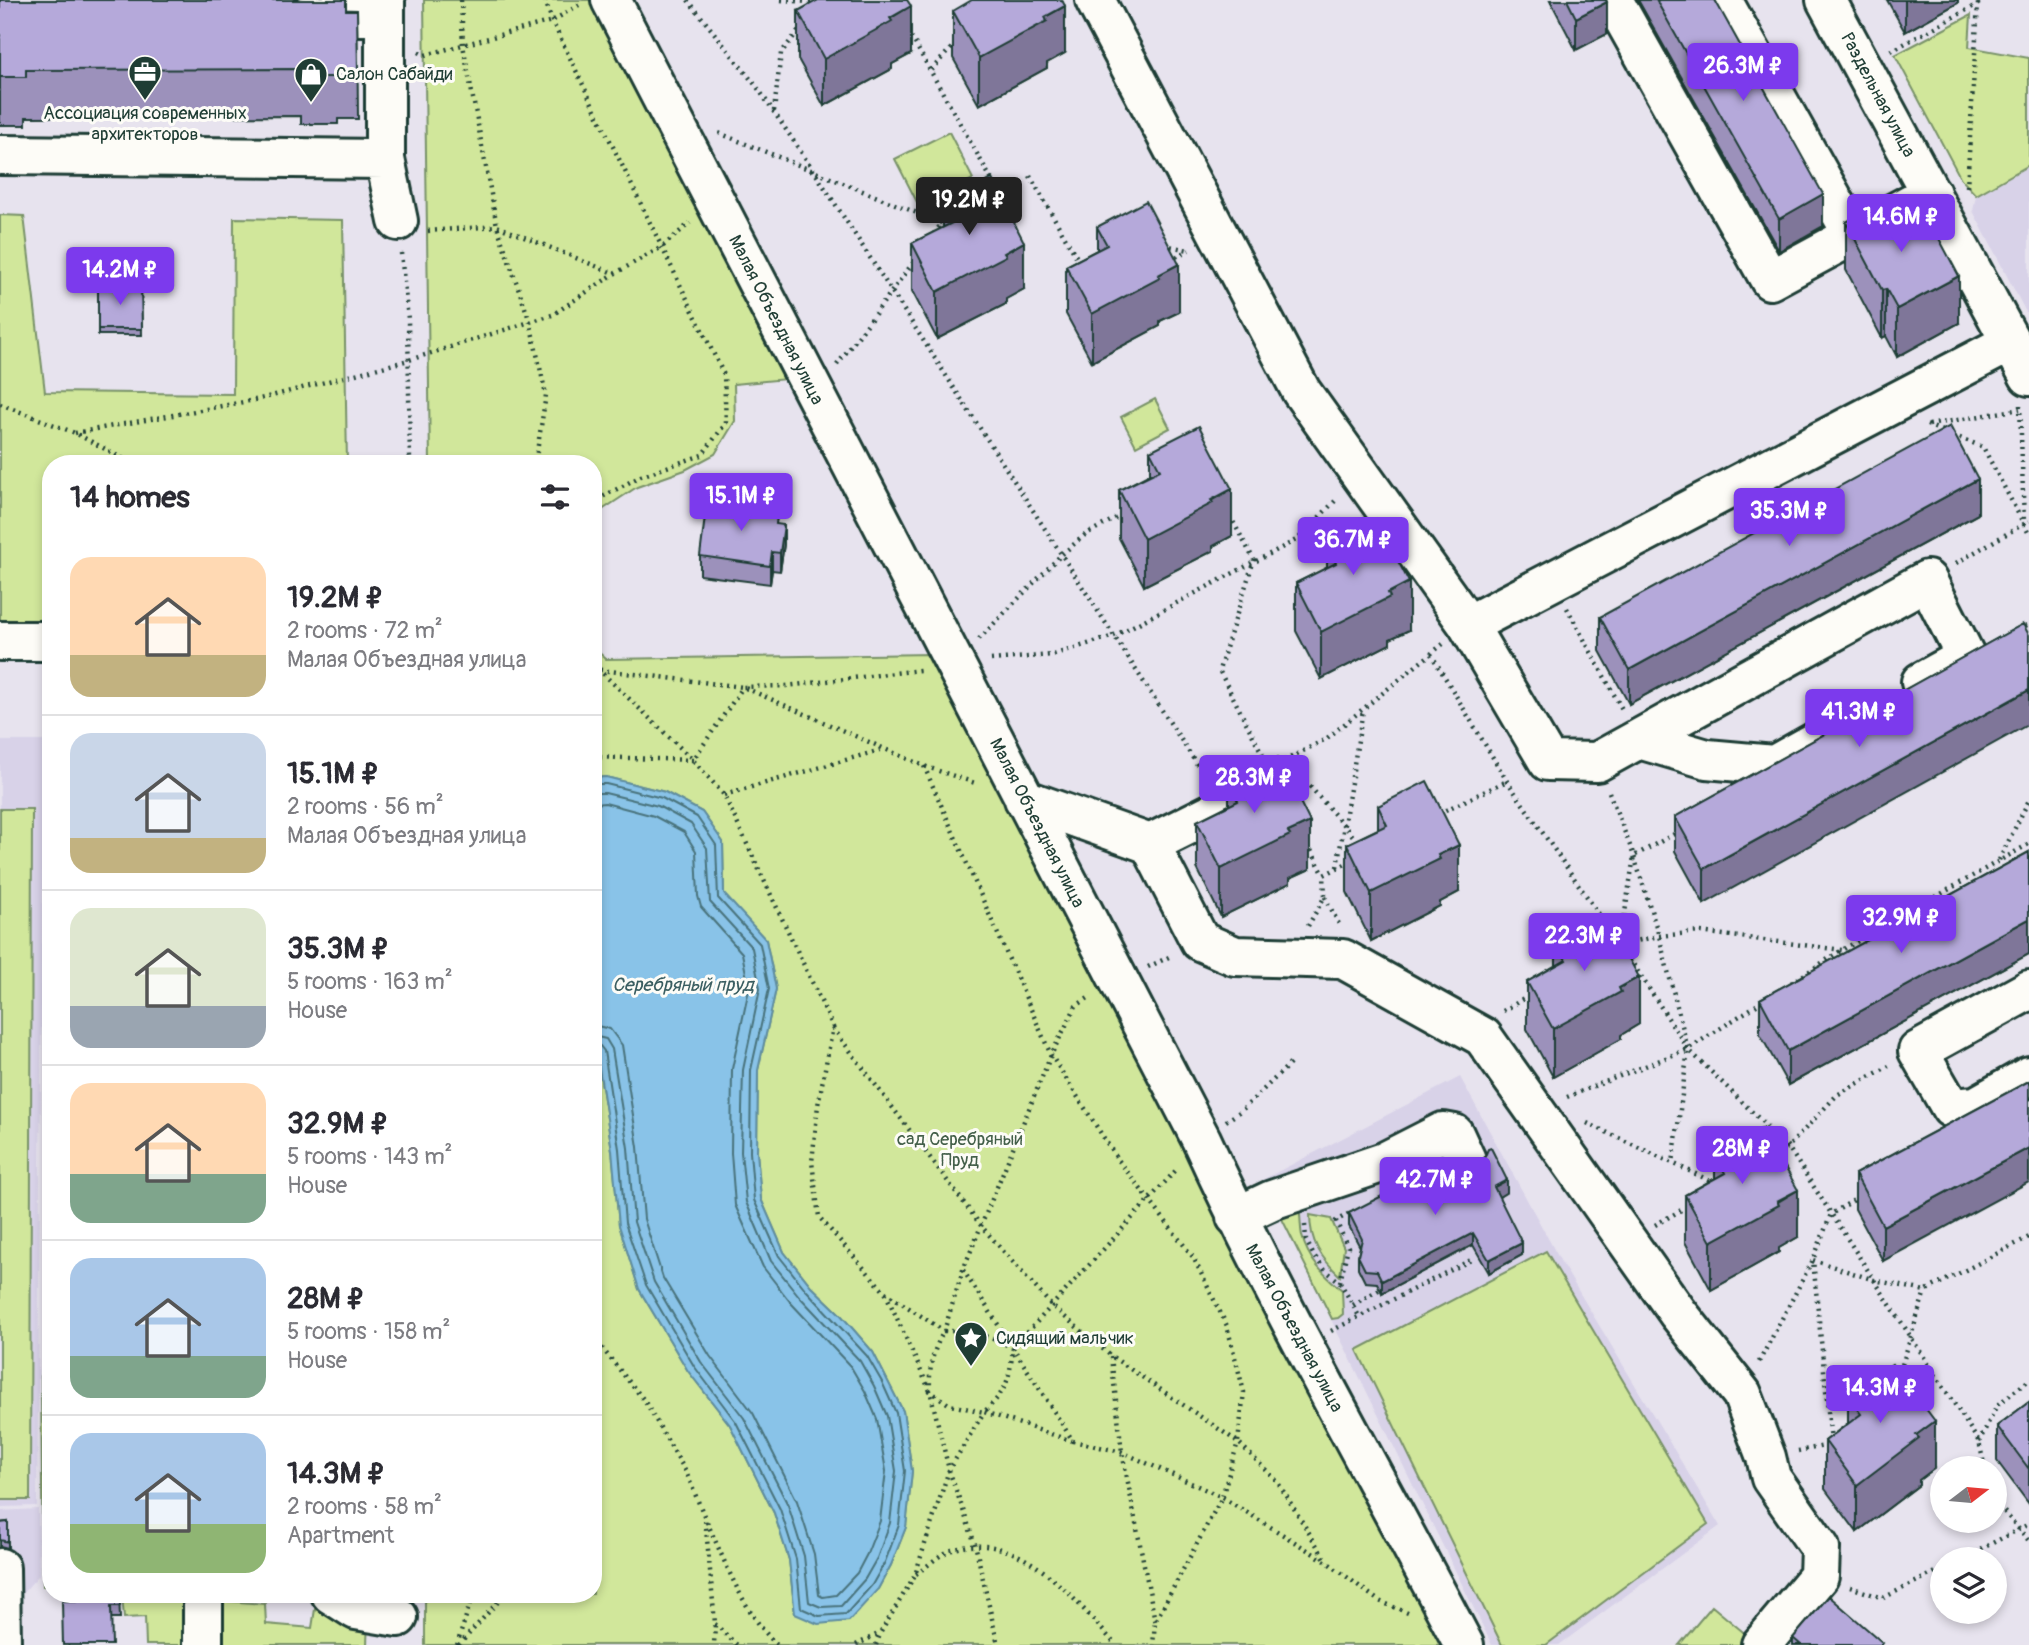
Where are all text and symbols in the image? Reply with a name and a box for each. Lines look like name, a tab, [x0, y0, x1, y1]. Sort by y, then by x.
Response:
street label: Раздельная улица	[1835, 29, 1921, 161]
pin: 26.3M ₽	[1678, 43, 1808, 103]
text: 26.3M ₽	[1703, 51, 1783, 80]
office icon: Ассоциация современных архитекторов	[126, 53, 164, 102]
shop icon: Салон Сабайди	[292, 55, 330, 104]
place label: Салон Сабайди	[336, 63, 453, 86]
place label: Ассоциация современных архитекторов	[43, 102, 247, 146]
pin: 19.2M ₽	[904, 177, 1034, 237]
text: 19.2M ₽	[932, 185, 1006, 214]
pin: 14.6M ₽	[1836, 194, 1966, 254]
text: 14.6M ₽	[1863, 202, 1939, 231]
street label: Малая Объездная улица	[723, 231, 829, 409]
pin: 14.2M ₽	[55, 247, 185, 307]
text: 14.2M ₽	[82, 255, 158, 284]
pin: 15.1M ₽	[676, 474, 806, 533]
icon: filters	[536, 478, 574, 516]
text: 14 homes	[70, 479, 190, 516]
text: 15.1M ₽	[706, 481, 776, 510]
pin: 35.3M ₽	[1724, 489, 1854, 548]
text: 35.3M ₽	[1750, 496, 1828, 525]
pin: 36.7M ₽	[1288, 518, 1418, 577]
text: 36.7M ₽	[1314, 525, 1392, 554]
text: 19.2M ₽	[287, 579, 384, 616]
icon: home	[126, 585, 210, 669]
text: 2 rooms · 72 m²	[287, 616, 443, 645]
text: Малая Объездная улица	[287, 645, 526, 674]
pin: 41.3M ₽	[1794, 690, 1924, 749]
text: 41.3M ₽	[1821, 697, 1897, 726]
street label: Малая Объездная улица	[984, 734, 1090, 912]
text: 15.1M ₽	[287, 755, 379, 792]
pin: 28.3M ₽	[1189, 756, 1319, 815]
icon: home	[126, 761, 210, 845]
text: 28.3M ₽	[1215, 763, 1293, 792]
text: 2 rooms · 56 m²	[287, 792, 444, 821]
text: Малая Объездная улица	[287, 821, 526, 850]
pin: 32.9M ₽	[1836, 895, 1966, 955]
text: 32.9M ₽	[1862, 903, 1940, 932]
pin: 22.3M ₽	[1519, 914, 1649, 973]
text: 22.3M ₽	[1545, 921, 1623, 950]
text: 35.3M ₽	[287, 930, 389, 967]
icon: home	[126, 936, 210, 1020]
text: 5 rooms · 163 m²	[287, 967, 453, 996]
water label: Серебряный пруд	[612, 973, 755, 997]
text: House	[287, 996, 347, 1025]
text: 32.9M ₽	[287, 1105, 389, 1142]
icon: home	[126, 1111, 210, 1195]
pin: 28M ₽	[1693, 1126, 1791, 1186]
park label: сад Серебряный Пруд	[897, 1128, 1023, 1172]
text: 28M ₽	[1712, 1134, 1772, 1163]
text: 5 rooms · 143 m²	[287, 1142, 452, 1171]
pin: 42.7M ₽	[1370, 1158, 1500, 1217]
text: 42.7M ₽	[1396, 1165, 1474, 1194]
text: House	[287, 1171, 347, 1200]
street label: Малая Объездная улица	[1240, 1240, 1348, 1416]
text: 28M ₽	[287, 1280, 365, 1317]
icon: home	[126, 1286, 210, 1370]
text: 5 rooms · 158 m²	[287, 1317, 450, 1346]
place icon: Сидящий мальчик	[952, 1319, 990, 1368]
place label: Сидящий мальчик	[996, 1327, 1134, 1350]
text: House	[287, 1346, 347, 1375]
pin: 14.3M ₽	[1815, 1366, 1945, 1425]
text: 14.3M ₽	[1842, 1373, 1918, 1402]
text: 14.3M ₽	[287, 1455, 386, 1492]
north arrow	[1930, 1456, 2007, 1533]
map controls	[1930, 1456, 2007, 1624]
icon: home	[126, 1461, 210, 1545]
text: 2 rooms · 58 m²	[287, 1492, 442, 1521]
text: Apartment	[287, 1521, 394, 1550]
button: layers	[1930, 1547, 2007, 1624]

